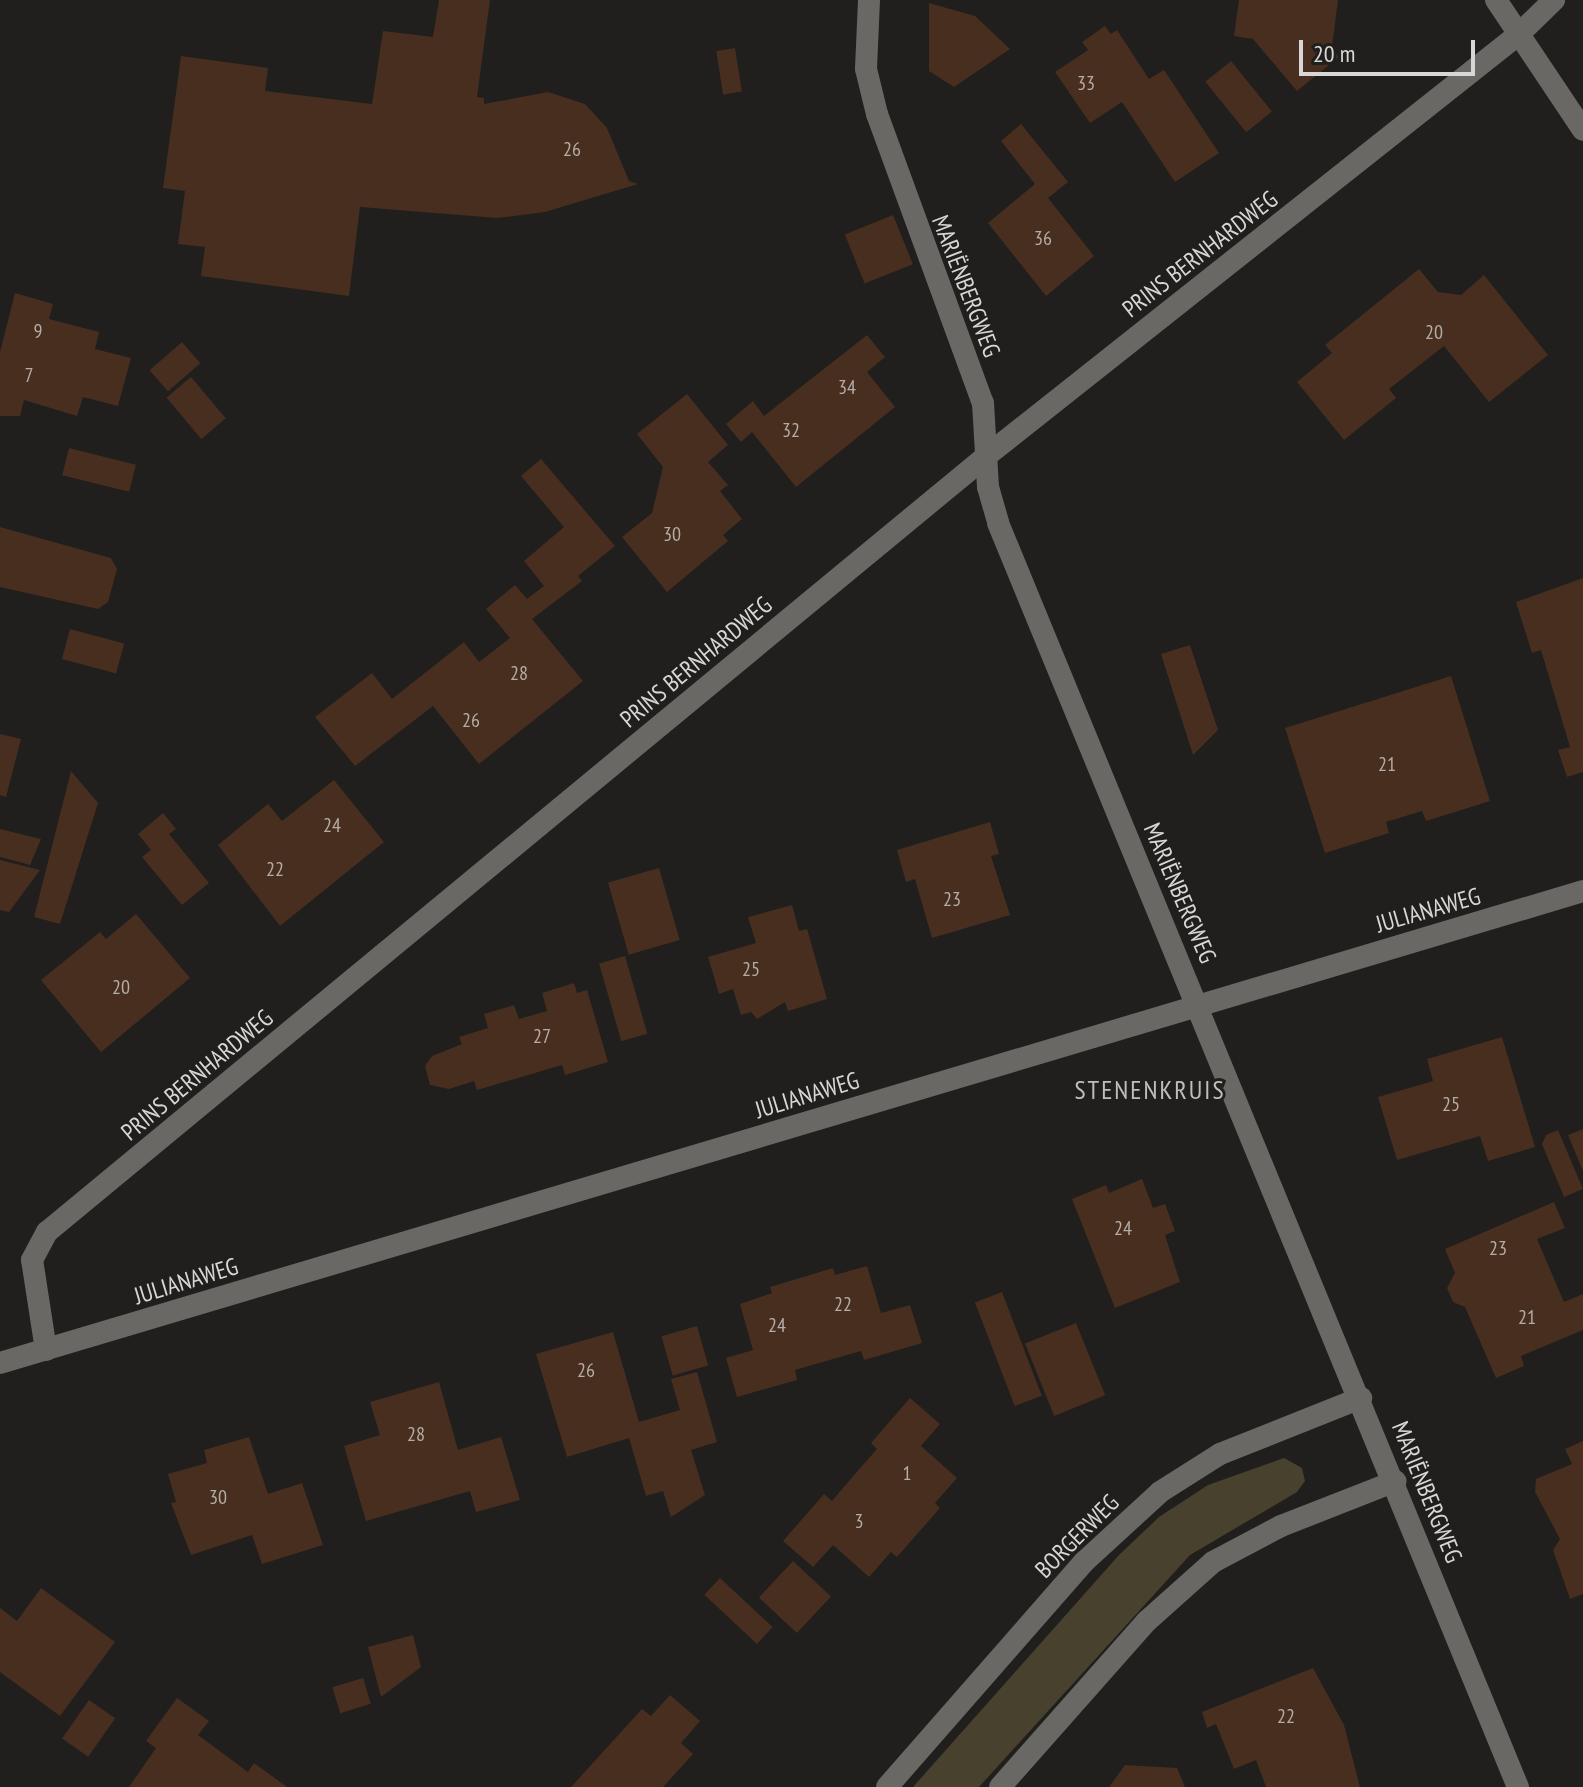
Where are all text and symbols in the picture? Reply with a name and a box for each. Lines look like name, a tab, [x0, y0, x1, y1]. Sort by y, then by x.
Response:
scale bar	[1303, 24, 1479, 74]
text: 20 m	[1313, 38, 1355, 69]
house number: 33	[1077, 71, 1095, 95]
house number: 26	[563, 137, 581, 161]
street label: PRINS BERNHARDWEG	[1117, 185, 1283, 323]
street label: MARIËNBERGWEG	[926, 211, 1006, 361]
house number: 36	[1034, 226, 1052, 250]
house number: 9	[34, 319, 42, 343]
house number: 20	[1425, 320, 1443, 344]
house number: 7	[25, 363, 33, 387]
house number: 34	[838, 375, 856, 399]
house number: 32	[782, 418, 800, 442]
house number: 30	[663, 522, 681, 546]
street label: PRINS BERNHARDWEG	[615, 590, 777, 734]
house number: 28	[510, 661, 528, 685]
house number: 26	[462, 708, 480, 732]
house number: 21	[1378, 752, 1396, 776]
house number: 24	[323, 813, 341, 837]
street label: MARIËNBERGWEG	[1138, 819, 1222, 967]
house number: 22	[266, 857, 284, 881]
street label: JULIANAWEG	[1373, 881, 1483, 939]
house number: 23	[943, 887, 961, 911]
house number: 25	[742, 957, 760, 981]
house number: 20	[112, 975, 130, 999]
street label: PRINS BERNHARDWEG	[116, 1003, 278, 1147]
house number: 27	[533, 1024, 551, 1048]
street label: JULIANAWEG	[752, 1066, 862, 1124]
district label: STENENKRUIS	[1074, 1074, 1226, 1106]
house number: 25	[1442, 1092, 1460, 1116]
house number: 24	[1114, 1216, 1132, 1240]
house number: 23	[1489, 1236, 1507, 1260]
street label: JULIANAWEG	[131, 1252, 241, 1310]
house number: 22	[834, 1292, 852, 1316]
house number: 21	[1518, 1305, 1536, 1329]
house number: 24	[768, 1313, 786, 1337]
house number: 26	[577, 1358, 595, 1382]
street label: MARIËNBERGWEG	[1386, 1417, 1468, 1567]
house number: 28	[407, 1422, 425, 1446]
house number: 1	[903, 1461, 911, 1485]
house number: 30	[209, 1485, 227, 1509]
street label: BORGERWEG	[1029, 1488, 1125, 1584]
house number: 3	[855, 1509, 863, 1533]
house number: 22	[1277, 1704, 1295, 1728]

